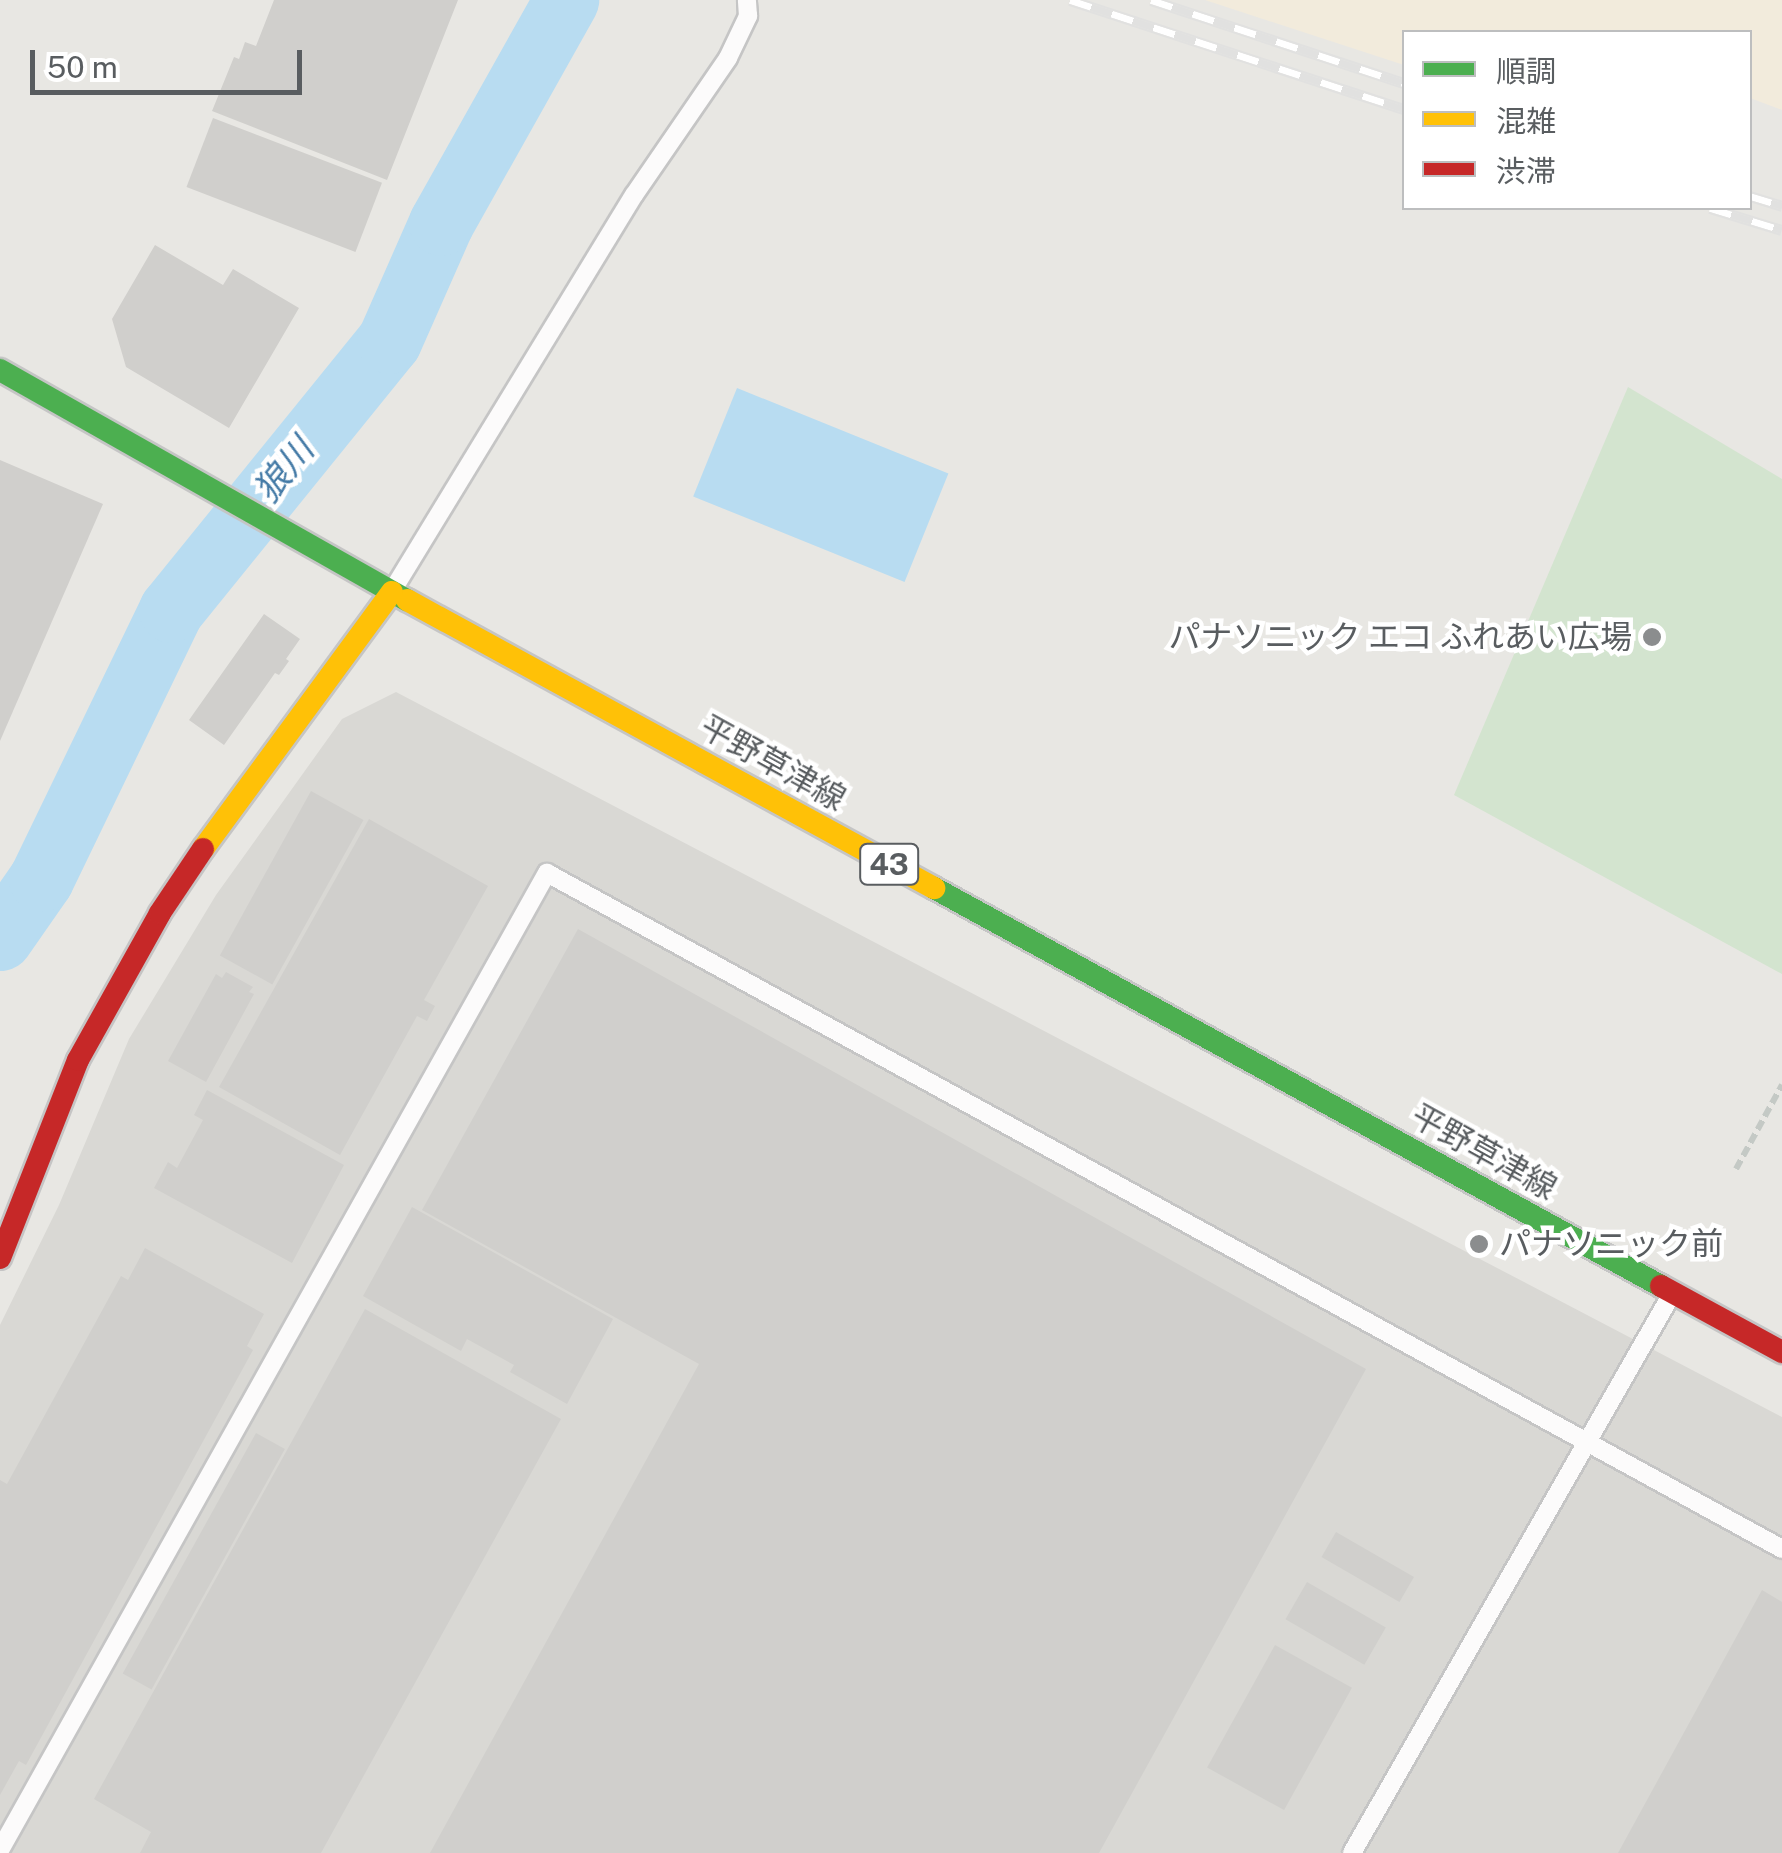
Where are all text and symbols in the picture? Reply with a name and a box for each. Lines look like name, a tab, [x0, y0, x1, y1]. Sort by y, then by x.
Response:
scale bar	[35, 30, 308, 92]
legend	[1402, 30, 1752, 210]
text: 50 m	[47, 49, 118, 85]
text: 順調	[1496, 53, 1556, 89]
text: 混雑	[1496, 103, 1556, 139]
text: 渋滞	[1496, 153, 1556, 189]
water label: 狼川	[246, 430, 322, 510]
place label: パナソニック エコ ふれあい広場	[1168, 618, 1632, 656]
marker: パナソニック エコ ふれあい広場	[1641, 626, 1663, 648]
street label: 平野草津線	[694, 707, 852, 819]
road number: 43	[859, 839, 919, 889]
street label: 平野草津線	[1405, 1096, 1563, 1208]
place label: パナソニック前	[1499, 1225, 1723, 1263]
marker: パナソニック前	[1468, 1233, 1490, 1255]

